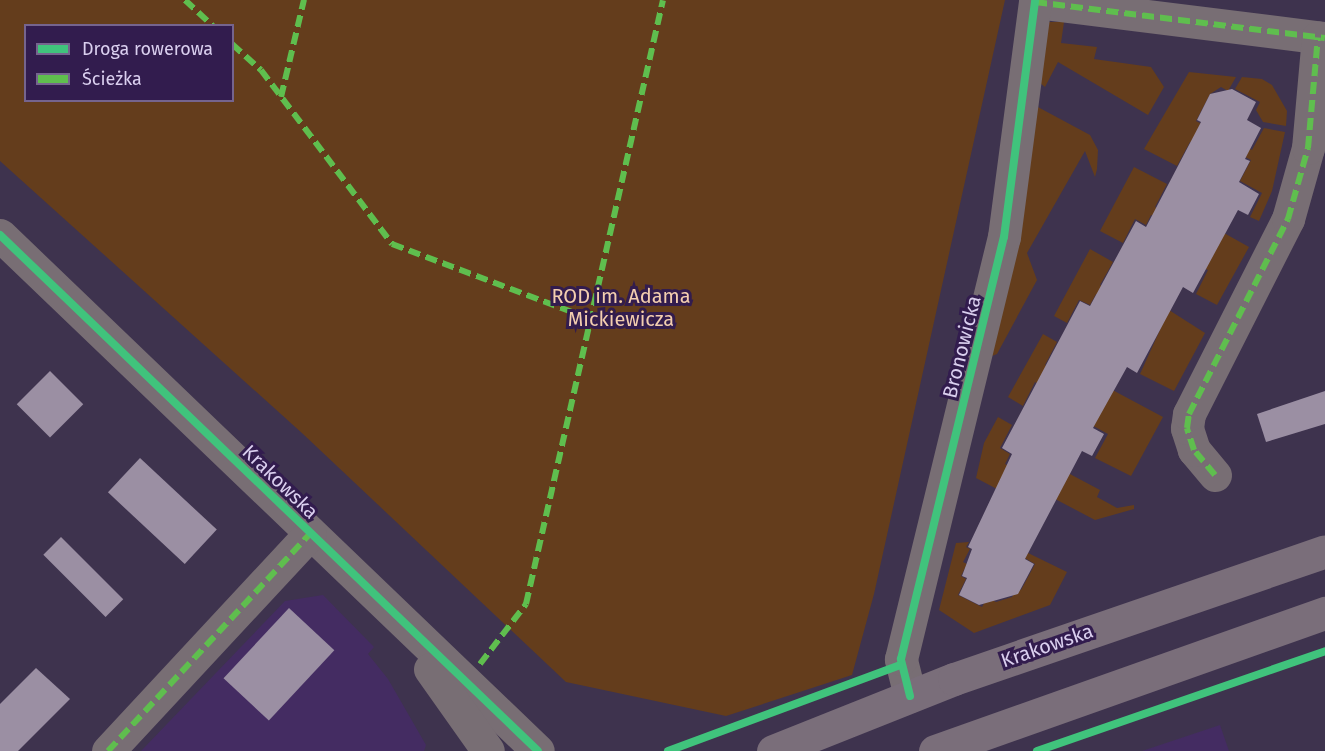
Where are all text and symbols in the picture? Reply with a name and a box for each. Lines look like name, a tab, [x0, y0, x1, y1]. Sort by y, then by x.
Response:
legend	[24, 24, 234, 102]
text: Droga rowerowa	[82, 38, 213, 60]
text: Ścieżka	[82, 68, 142, 90]
park label: ROD im. Adama Mickiewicza	[551, 285, 691, 332]
street label: Bronowicka	[938, 293, 986, 401]
street label: Krakowska	[237, 440, 323, 524]
street label: Krakowska	[998, 619, 1096, 673]

